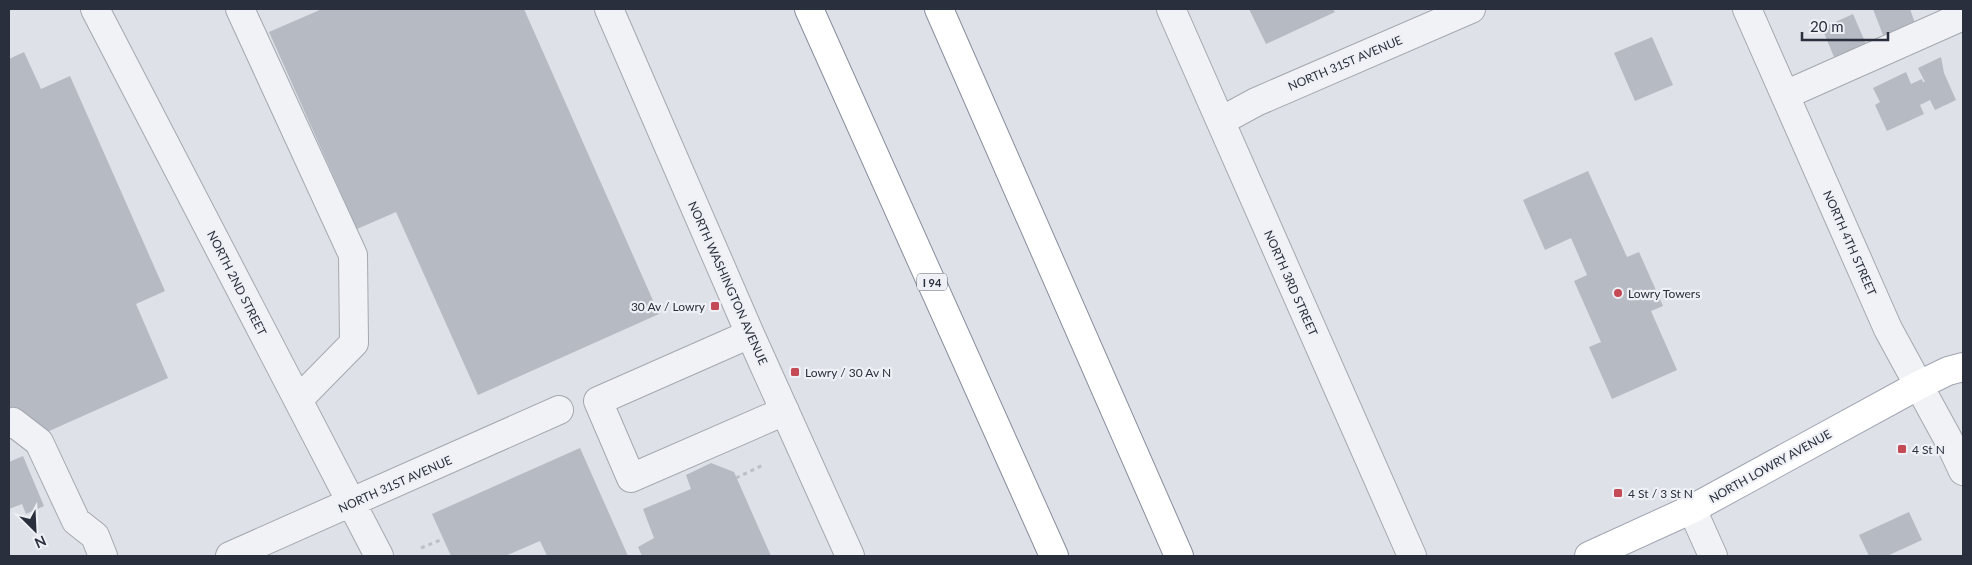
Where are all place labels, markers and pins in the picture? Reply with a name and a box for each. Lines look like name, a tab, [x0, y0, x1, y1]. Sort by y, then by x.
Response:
place label: Lowry Towers	[1628, 286, 1700, 301]
marker: Lowry Towers	[1612, 287, 1624, 299]
place label: 30 Av / Lowry	[631, 299, 706, 314]
marker: 30 Av / Lowry	[709, 300, 721, 312]
place label: Lowry / 30 Av N	[805, 365, 891, 380]
marker: Lowry / 30 Av N	[789, 366, 801, 378]
place label: 4 St N	[1912, 442, 1945, 457]
marker: 4 St N	[1896, 443, 1908, 455]
place label: 4 St / 3 St N	[1628, 486, 1693, 501]
marker: 4 St / 3 St N	[1612, 487, 1624, 499]

